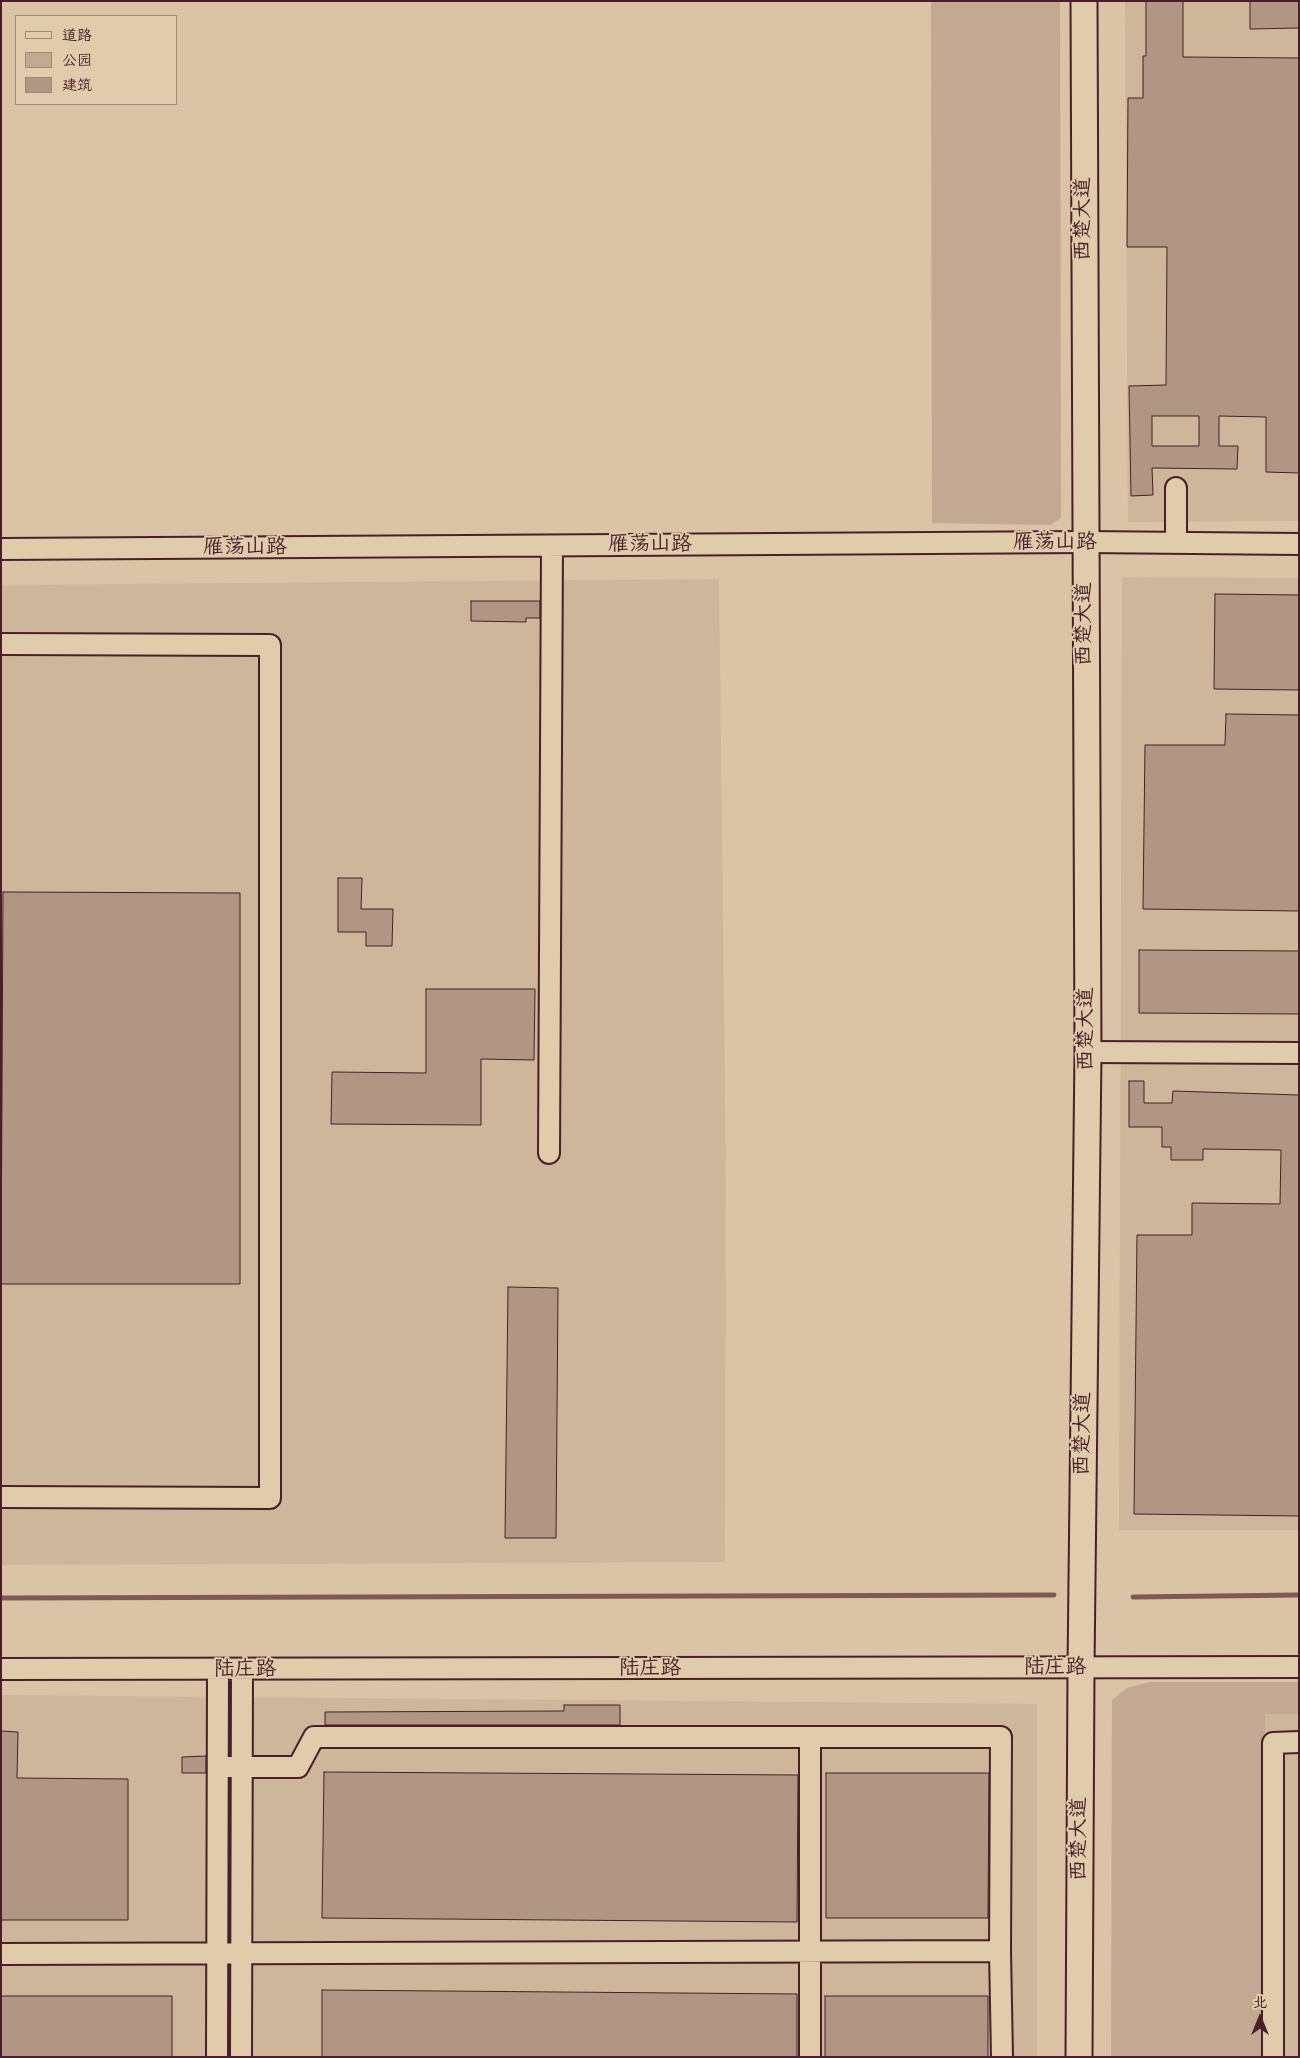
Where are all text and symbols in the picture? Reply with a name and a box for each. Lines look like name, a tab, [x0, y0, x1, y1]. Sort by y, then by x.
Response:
legend	[15, 15, 178, 105]
text: 道路	[62, 26, 92, 44]
text: 公园	[62, 51, 92, 69]
text: 建筑	[62, 76, 92, 94]
street label: 西楚大道	[1071, 177, 1097, 261]
street label: 雁荡山路	[1013, 530, 1097, 556]
street label: 雁荡山路	[608, 532, 692, 558]
street label: 雁荡山路	[203, 535, 287, 561]
street label: 西楚大道	[1072, 582, 1098, 666]
street label: 西楚大道	[1074, 987, 1100, 1071]
street label: 西楚大道	[1070, 1392, 1096, 1476]
street label: 陆庄路	[1024, 1655, 1086, 1681]
street label: 陆庄路	[619, 1656, 681, 1682]
street label: 陆庄路	[214, 1657, 276, 1683]
street label: 西楚大道	[1067, 1797, 1093, 1881]
north arrow	[1235, 1993, 1285, 2043]
text: 北	[1253, 1994, 1267, 2011]

